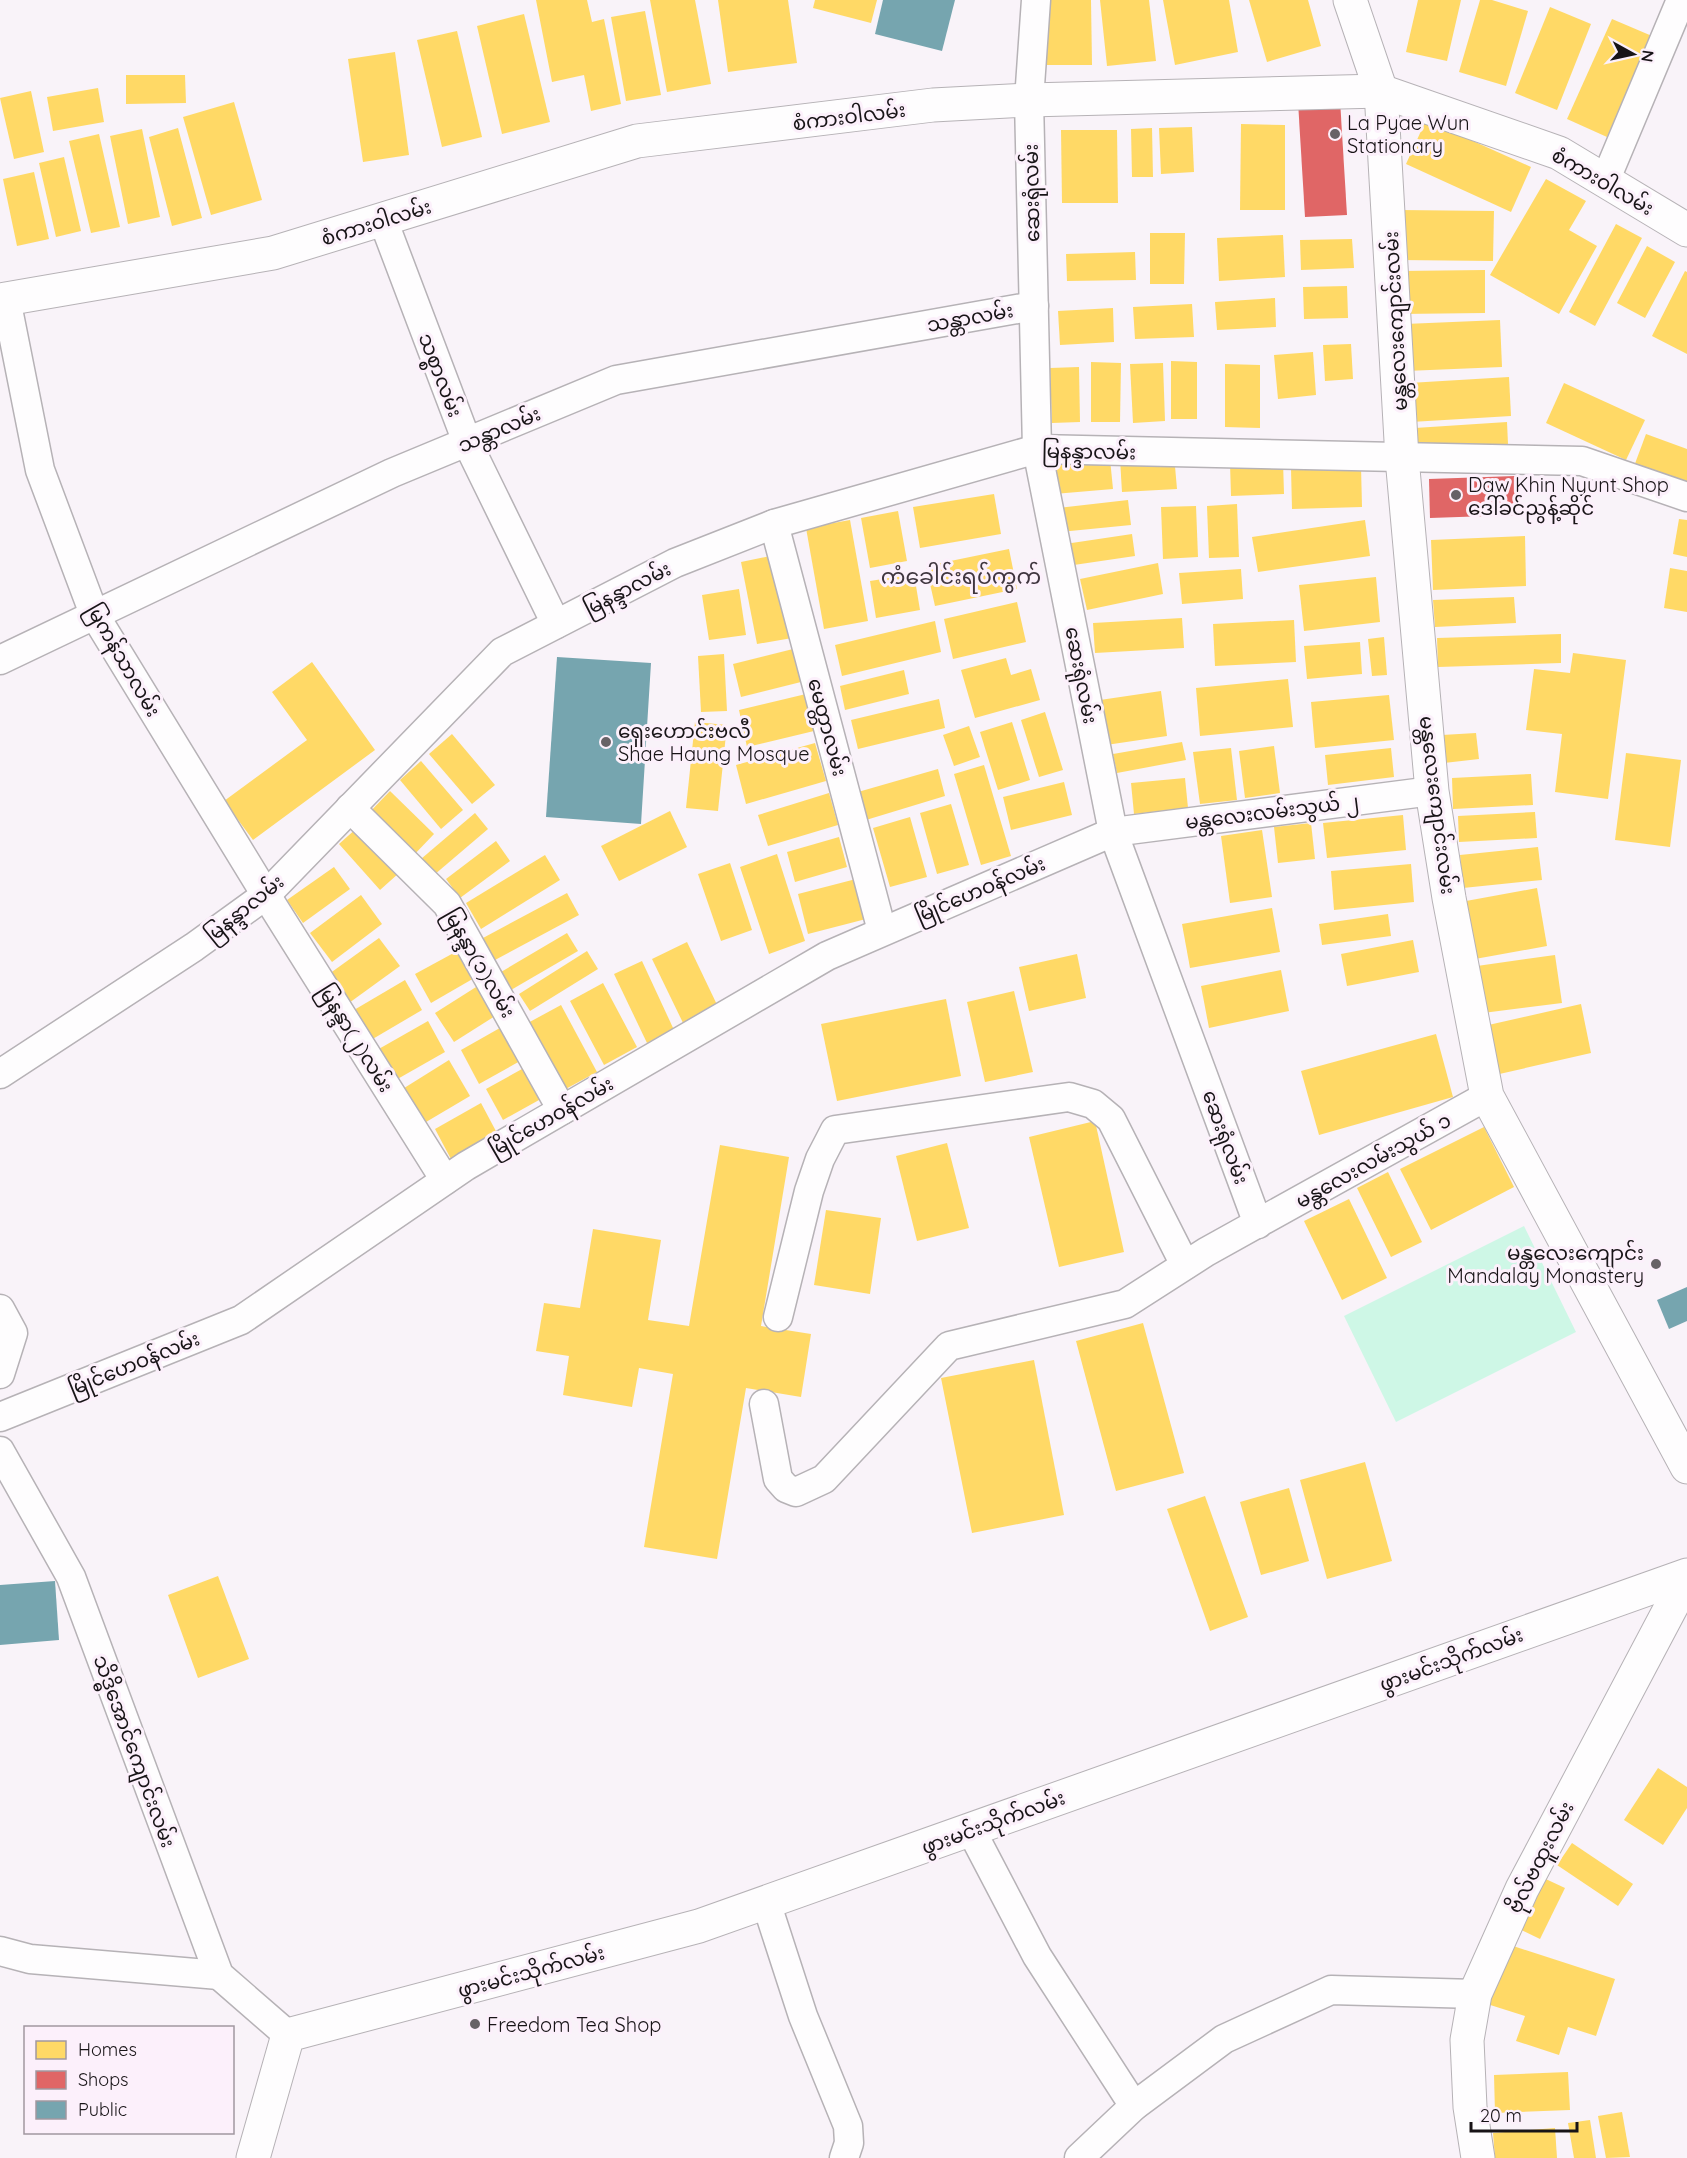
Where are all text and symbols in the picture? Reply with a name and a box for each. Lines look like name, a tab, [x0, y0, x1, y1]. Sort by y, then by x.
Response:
north arrow	[1603, 24, 1663, 84]
text: N	[1637, 49, 1659, 63]
street label: စံကားဝါလမ်း	[791, 96, 907, 135]
place label: La Pyae Wun Stationary	[1347, 110, 1470, 158]
marker: La Pyae Wun Stationary	[1328, 127, 1342, 141]
street label: စံကားဝါလမ်း	[1547, 141, 1659, 220]
street label: ဆေးရုံလမ်း	[1017, 144, 1049, 242]
street label: စံကားဝါလမ်း	[318, 192, 434, 251]
street label: မန္တလေးကျောင်းလမ်း	[1377, 230, 1416, 412]
street label: သန္တာလမ်း	[925, 296, 1016, 341]
street label: သစ္စာလမ်း	[409, 329, 469, 422]
street label: သန္တာလမ်း	[454, 400, 546, 461]
street label: မြနန္ဒာလမ်း	[1042, 437, 1136, 469]
place label: Daw Khin Nyunt Shop ဒေါ်ခင်ညွန့်ဆိုင်	[1468, 472, 1669, 525]
marker: Daw Khin Nyunt Shop ဒေါ်ခင်ညွန့်ဆိုင်	[1449, 488, 1463, 502]
street label: မြနန္ဒာလမ်း	[579, 555, 677, 625]
district label: ကံခေါင်းရပ်ကွက်	[881, 561, 1041, 594]
street label: မြကန်သာလမ်း	[78, 598, 167, 723]
street label: ဆေးရုံလမ်း	[1055, 624, 1105, 727]
street label: မေတ္တာလမ်း	[799, 675, 854, 780]
street label: မန္တလေးကျောင်းလမ်း	[1411, 714, 1462, 896]
place label: ရှေးဟောင်းဗလီ Shae Haung Mosque	[618, 717, 809, 766]
marker: ရှေးဟောင်းဗလီ Shae Haung Mosque	[599, 735, 613, 749]
street label: မန္တလေးလမ်းသွယ် ၂	[1184, 787, 1361, 838]
street label: မြိုင်ဟေဝန်လမ်း	[911, 849, 1050, 931]
street label: မြနန္ဒာလမ်း	[199, 868, 291, 951]
street label: မြနန္ဒာ(၁)လမ်း	[435, 904, 522, 1024]
street label: မြနန္ဒာ(၂)လမ်း	[309, 979, 400, 1099]
street label: မြိုင်ဟေဝန်လမ်း	[484, 1070, 619, 1165]
street label: ဆေးရုံလမ်း	[1193, 1086, 1256, 1189]
street label: မန္တလေးလမ်းသွယ် ၁	[1290, 1106, 1457, 1217]
place label: မန္တလေးကျောင်း Mandalay Monastery	[1447, 1239, 1644, 1288]
marker: မန္တလေးကျောင်း Mandalay Monastery	[1649, 1257, 1663, 1271]
street label: မြိုင်ဟေဝန်လမ်း	[65, 1324, 205, 1404]
street label: ဖွားမင်းသိုက်လမ်း	[1375, 1620, 1528, 1701]
street label: သိဒ္ဓိအောင်ကျောင်းလမ်း	[84, 1651, 182, 1852]
street label: ဖွားမင်းသိုက်လမ်း	[917, 1783, 1070, 1864]
street label: ဗိုလ်ဗထူးလမ်း	[1500, 1797, 1583, 1919]
street label: ဖွားမင်းသိုက်လမ်း	[455, 1938, 608, 2007]
place label: Freedom Tea Shop	[487, 2012, 661, 2037]
marker: Freedom Tea Shop	[468, 2017, 482, 2031]
legend	[24, 2026, 234, 2134]
text: Homes	[78, 2038, 137, 2061]
text: Shops	[78, 2068, 129, 2091]
scale bar	[1471, 2095, 1578, 2133]
text: Public	[78, 2098, 127, 2121]
text: 20 m	[1480, 2104, 1522, 2127]

